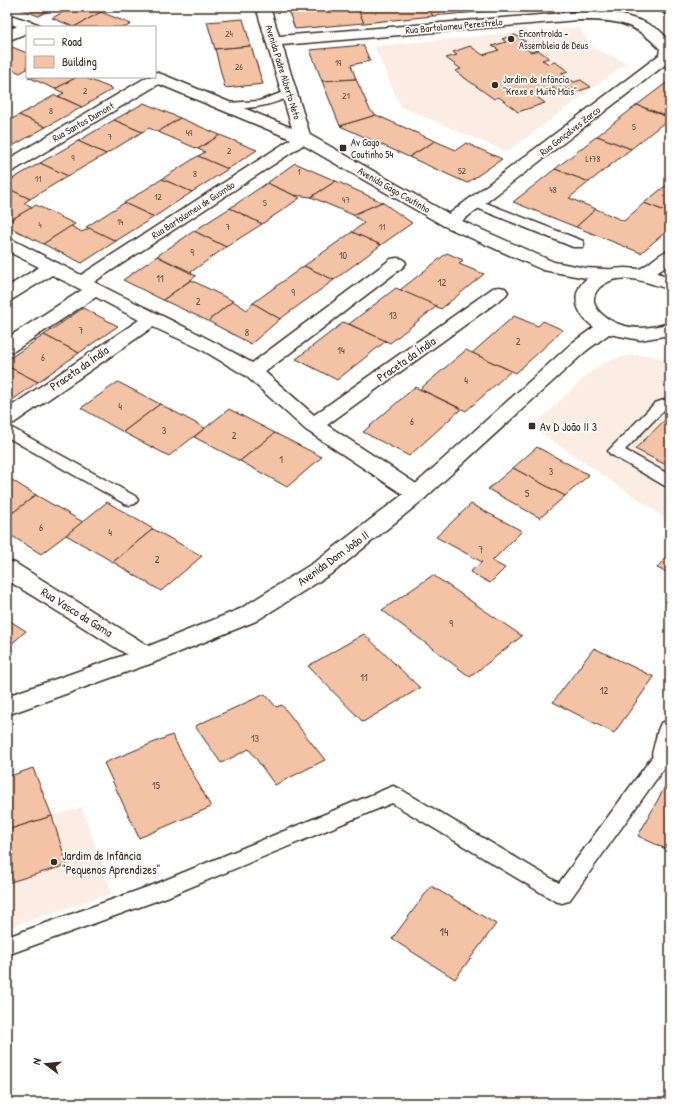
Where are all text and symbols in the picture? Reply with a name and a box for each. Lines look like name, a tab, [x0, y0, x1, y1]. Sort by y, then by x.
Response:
street label: Rua Bartolomeu Perestrelo	[405, 15, 503, 37]
street label: Avenida Padre Alberto Neto	[262, 23, 304, 121]
legend	[26, 26, 156, 78]
place label: EncontroIda - Assembleia de Deus	[519, 27, 588, 52]
house number: 24	[225, 28, 233, 40]
text: Road	[62, 33, 82, 50]
marker: EncontroIda - Assembleia de Deus	[506, 34, 516, 44]
text: Building	[62, 53, 97, 70]
house number: 19	[335, 57, 342, 69]
house number: 26	[235, 61, 243, 73]
place label: Jardim de Infância "Krexe e Muito Mais"	[503, 73, 577, 98]
marker: Jardim de Infância "Krexe e Muito Mais"	[490, 80, 500, 90]
house number: 2	[83, 85, 88, 97]
house number: 21	[342, 90, 350, 102]
street label: Rua Santos Dumont	[50, 99, 117, 145]
street label: Rua Gonçalves Zarco	[537, 103, 603, 159]
house number: 8	[49, 105, 53, 117]
house number: 5	[632, 121, 636, 133]
house number: 49	[186, 127, 193, 139]
house number: 7	[108, 131, 113, 143]
place label: Av Gago Coutinho 54	[351, 136, 393, 161]
marker: Av Gago Coutinho 54	[338, 143, 348, 153]
house number: 2	[227, 145, 232, 157]
house number: 9	[71, 152, 75, 164]
house number: Lt78	[586, 153, 601, 165]
street label: Avenida Gago Coutinho	[356, 164, 432, 216]
house number: 52	[458, 165, 467, 177]
house number: 1	[297, 166, 301, 178]
house number: 8	[193, 168, 197, 180]
house number: 11	[35, 173, 41, 185]
street label: Rua Bartolomeu de Gusmão	[149, 178, 237, 242]
house number: 48	[549, 184, 557, 196]
house number: 12	[154, 191, 163, 203]
house number: 47	[342, 194, 350, 206]
house number: 5	[263, 197, 267, 209]
house number: 14	[117, 216, 124, 228]
house number: 4	[38, 219, 42, 231]
house number: 7	[226, 221, 231, 233]
house number: 11	[379, 221, 385, 233]
house number: 9	[190, 246, 194, 259]
house number: 10	[339, 249, 348, 262]
house number: 11	[156, 272, 164, 285]
house number: 12	[438, 276, 446, 289]
house number: 9	[291, 286, 295, 299]
house number: 2	[196, 295, 201, 308]
house number: 13	[389, 309, 398, 322]
house number: 7	[79, 324, 84, 337]
house number: 8	[245, 326, 249, 339]
street label: Praceta da Índia	[373, 332, 439, 386]
house number: 2	[516, 335, 521, 348]
street label: Praceta da Índia	[46, 341, 112, 395]
house number: 14	[337, 344, 345, 357]
house number: 6	[41, 351, 45, 364]
house number: 4	[464, 374, 468, 387]
house number: 4	[118, 400, 122, 413]
house number: 6	[410, 415, 414, 428]
place label: Av D João II 3	[540, 418, 597, 435]
marker: Av D João II 3	[527, 421, 537, 431]
house number: 3	[162, 424, 167, 437]
house number: 2	[232, 429, 237, 442]
house number: 1	[279, 453, 283, 466]
house number: 3	[549, 465, 554, 478]
house number: 5	[525, 487, 530, 500]
house number: 6	[39, 521, 43, 534]
house number: 4	[108, 526, 112, 539]
street label: Avenida Dom João II	[294, 526, 372, 590]
house number: 7	[479, 543, 484, 556]
house number: 2	[155, 553, 160, 566]
street label: Rua Vasco da Gama	[38, 583, 116, 641]
house number: 9	[449, 617, 453, 630]
house number: 11	[360, 671, 368, 684]
house number: 12	[600, 684, 608, 697]
house number: 13	[251, 732, 260, 745]
house number: 15	[152, 779, 161, 792]
place label: Jardim de Infância "Pequenos Aprendizes"	[62, 847, 160, 878]
marker: Jardim de Infância "Pequenos Aprendizes"	[49, 857, 59, 867]
house number: 14	[440, 923, 449, 940]
north arrow	[26, 1044, 66, 1084]
text: N	[29, 1056, 44, 1066]

